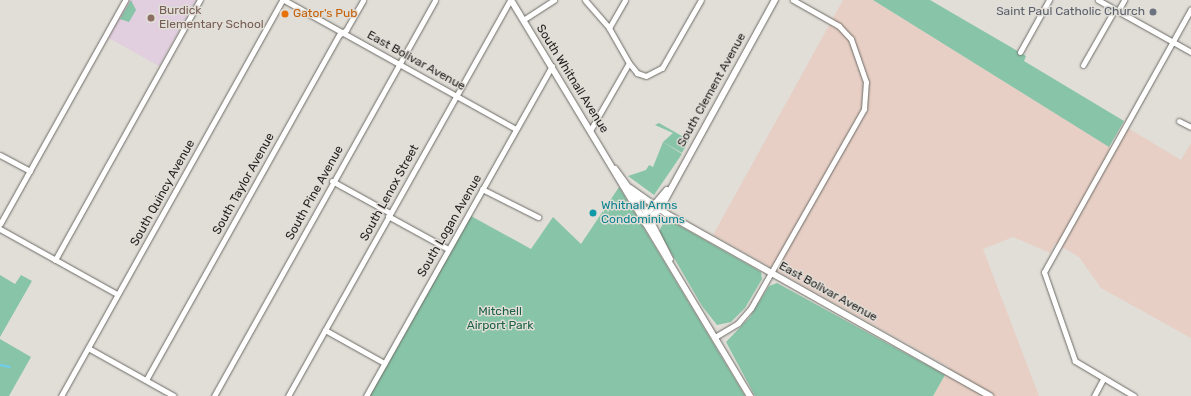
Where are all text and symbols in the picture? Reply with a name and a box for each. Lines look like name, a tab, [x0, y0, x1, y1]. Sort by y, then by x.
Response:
place label: Burdick Elementary School	[159, 4, 264, 32]
place label: Saint Paul Catholic Church	[996, 5, 1145, 19]
place label: Gator's Pub	[293, 7, 357, 21]
marker: Saint Paul Catholic Church	[1148, 7, 1158, 17]
marker: Gator's Pub	[280, 9, 290, 19]
marker: Burdick Elementary School	[146, 13, 156, 23]
street label: South Whitnall Avenue	[533, 22, 611, 136]
street label: East Bolivar Avenue	[364, 28, 468, 94]
street label: South Clement Avenue	[675, 30, 749, 150]
street label: South Taylor Avenue	[210, 130, 278, 238]
street label: South Quincy Avenue	[128, 137, 198, 249]
street label: South Lenox Street	[358, 142, 422, 244]
street label: South Pine Avenue	[283, 143, 347, 243]
street label: South Logan Avenue	[415, 172, 485, 280]
place label: Whitnall Arms Condominiums	[601, 199, 685, 227]
marker: Whitnall Arms Condominiums	[588, 208, 598, 218]
street label: East Bolivar Avenue	[776, 259, 880, 325]
park label: Mitchell Airport Park	[467, 305, 533, 333]

